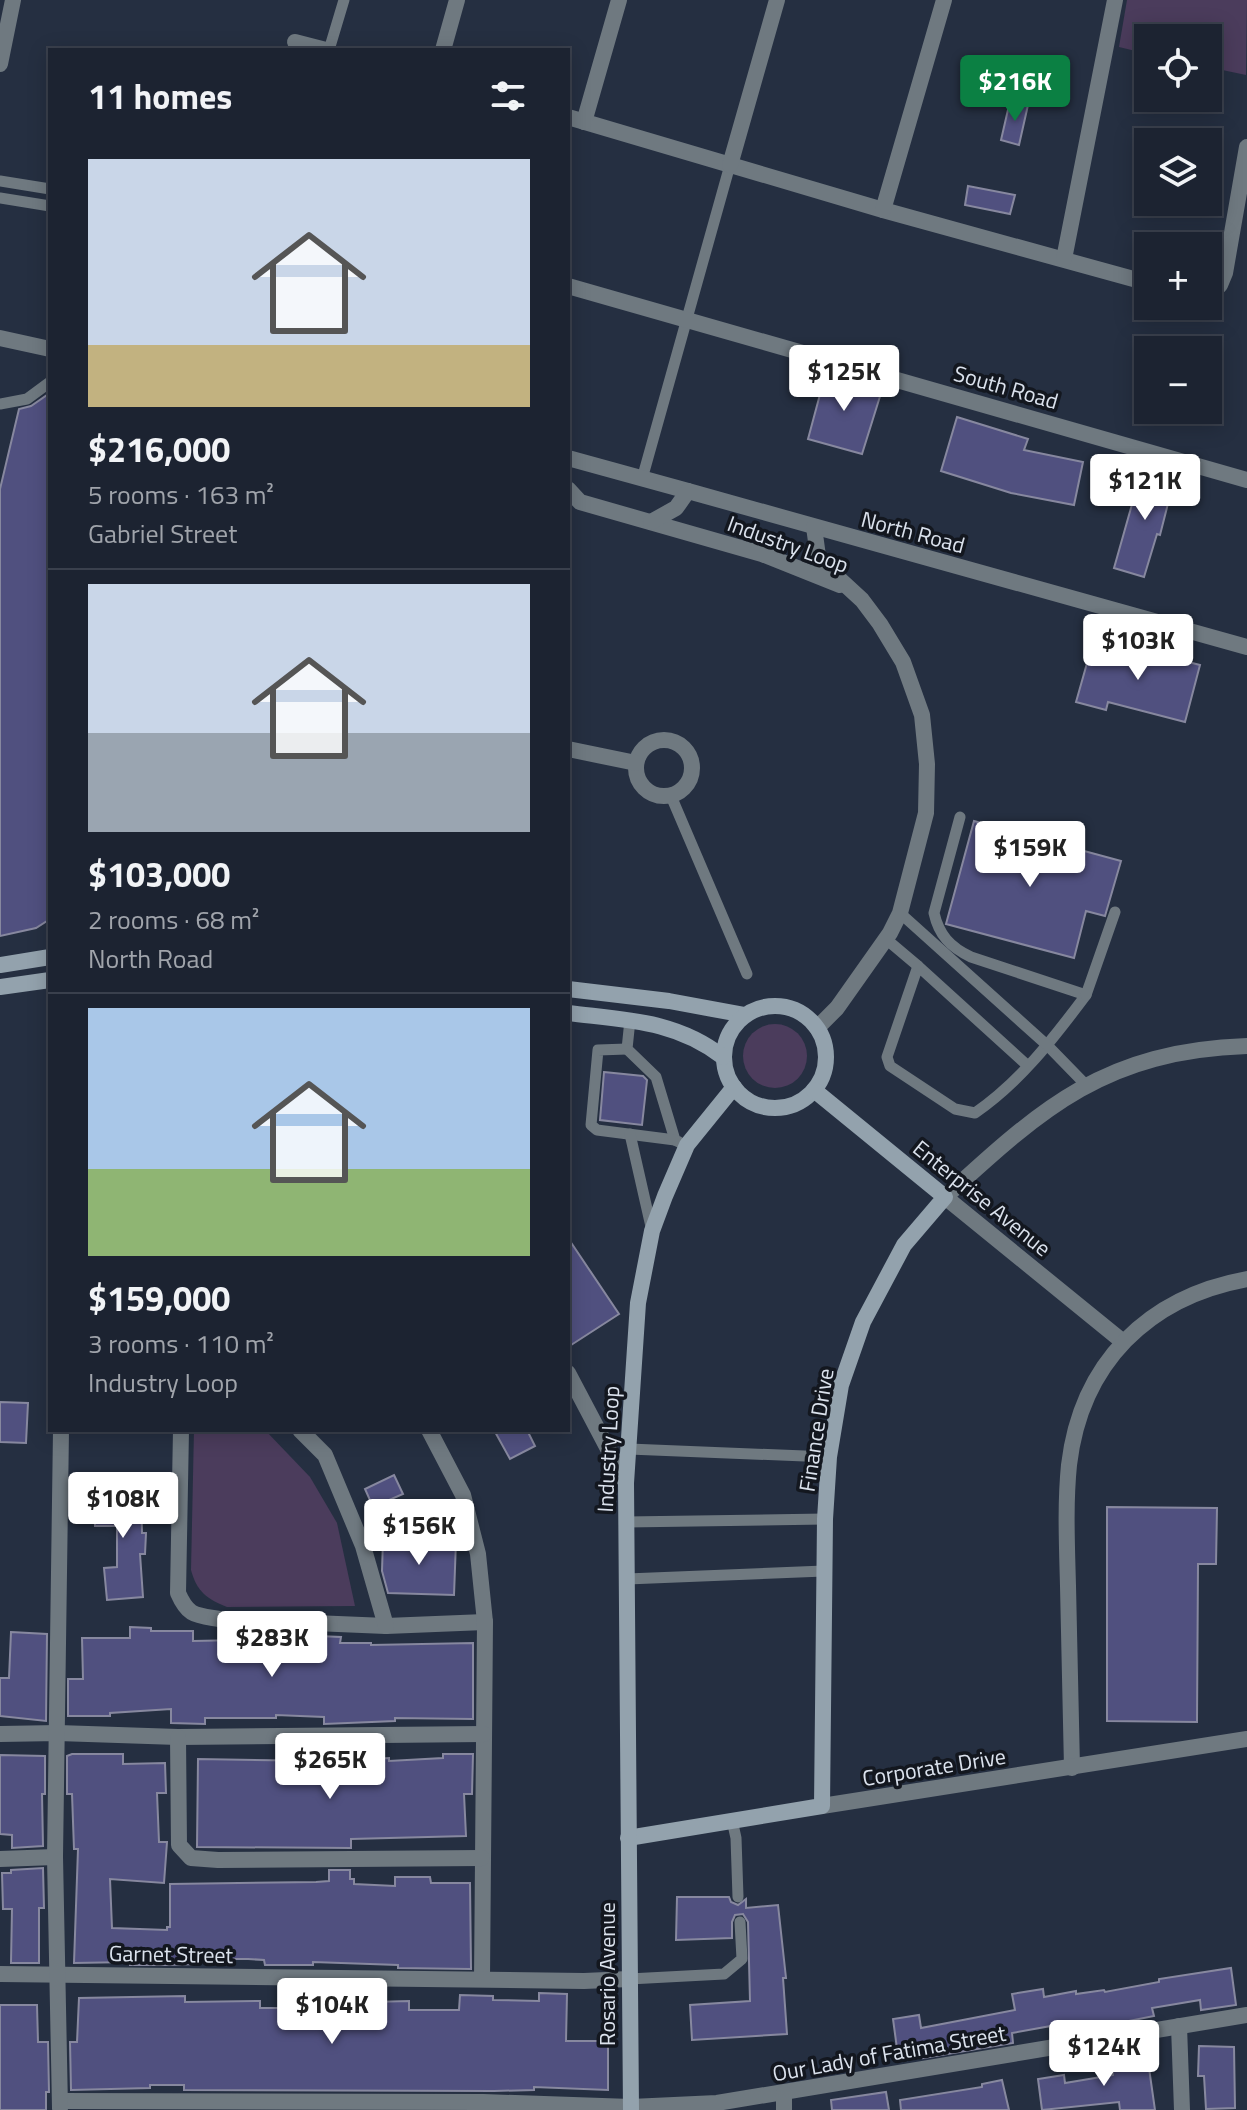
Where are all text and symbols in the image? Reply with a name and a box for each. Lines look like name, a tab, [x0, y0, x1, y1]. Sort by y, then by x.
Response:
map controls	[1134, 24, 1222, 424]
button: locate	[1134, 24, 1222, 112]
pin: $216K	[959, 55, 1071, 123]
text: $216K	[978, 61, 1052, 100]
text: 11 homes	[88, 70, 232, 122]
icon: filters	[486, 74, 530, 118]
button: layers	[1134, 128, 1222, 216]
icon: home	[237, 211, 381, 355]
button: +	[1134, 232, 1222, 320]
button: −	[1134, 336, 1222, 424]
pin: $125K	[788, 345, 900, 413]
text: $125K	[807, 351, 881, 390]
street label: South Road	[950, 356, 1062, 418]
text: $216,000	[88, 423, 230, 475]
pin: $121K	[1089, 454, 1201, 522]
text: $121K	[1108, 460, 1182, 499]
text: 5 rooms · 163 m²	[88, 475, 274, 514]
street label: North Road	[857, 502, 969, 562]
street label: Industry Loop	[723, 506, 853, 582]
text: Gabriel Street	[88, 514, 237, 553]
pin: $103K	[1082, 614, 1194, 682]
text: $103K	[1101, 620, 1175, 659]
icon: home	[237, 636, 381, 780]
pin: $159K	[974, 821, 1086, 889]
text: $159K	[993, 827, 1067, 866]
text: $103,000	[88, 848, 230, 900]
text: 2 rooms · 68 m²	[88, 900, 259, 939]
text: North Road	[88, 939, 213, 978]
icon: home	[237, 1060, 381, 1204]
street label: Enterprise Avenue	[905, 1131, 1059, 1265]
text: $159,000	[88, 1272, 230, 1324]
text: 3 rooms · 110 m²	[88, 1324, 274, 1363]
text: Industry Loop	[88, 1363, 238, 1402]
street label: Finance Drive	[789, 1366, 843, 1494]
street label: Industry Loop	[588, 1385, 628, 1513]
pin: $108K	[67, 1472, 179, 1540]
text: $108K	[86, 1478, 160, 1517]
pin: $156K	[363, 1499, 475, 1567]
text: $156K	[382, 1505, 456, 1544]
pin: $283K	[216, 1611, 328, 1679]
text: $283K	[235, 1617, 309, 1656]
pin: $265K	[274, 1733, 386, 1801]
text: $265K	[293, 1739, 367, 1778]
street label: Corporate Drive	[860, 1739, 1008, 1795]
street label: Rosario Avenue	[590, 1902, 624, 2046]
street label: Garnet Street	[109, 1936, 234, 1972]
pin: $104K	[276, 1978, 388, 2046]
text: $104K	[295, 1984, 369, 2023]
street label: Our Lady of Fatima Street	[770, 2016, 1009, 2090]
pin: $124K	[1048, 2020, 1160, 2088]
text: $124K	[1067, 2026, 1141, 2065]

